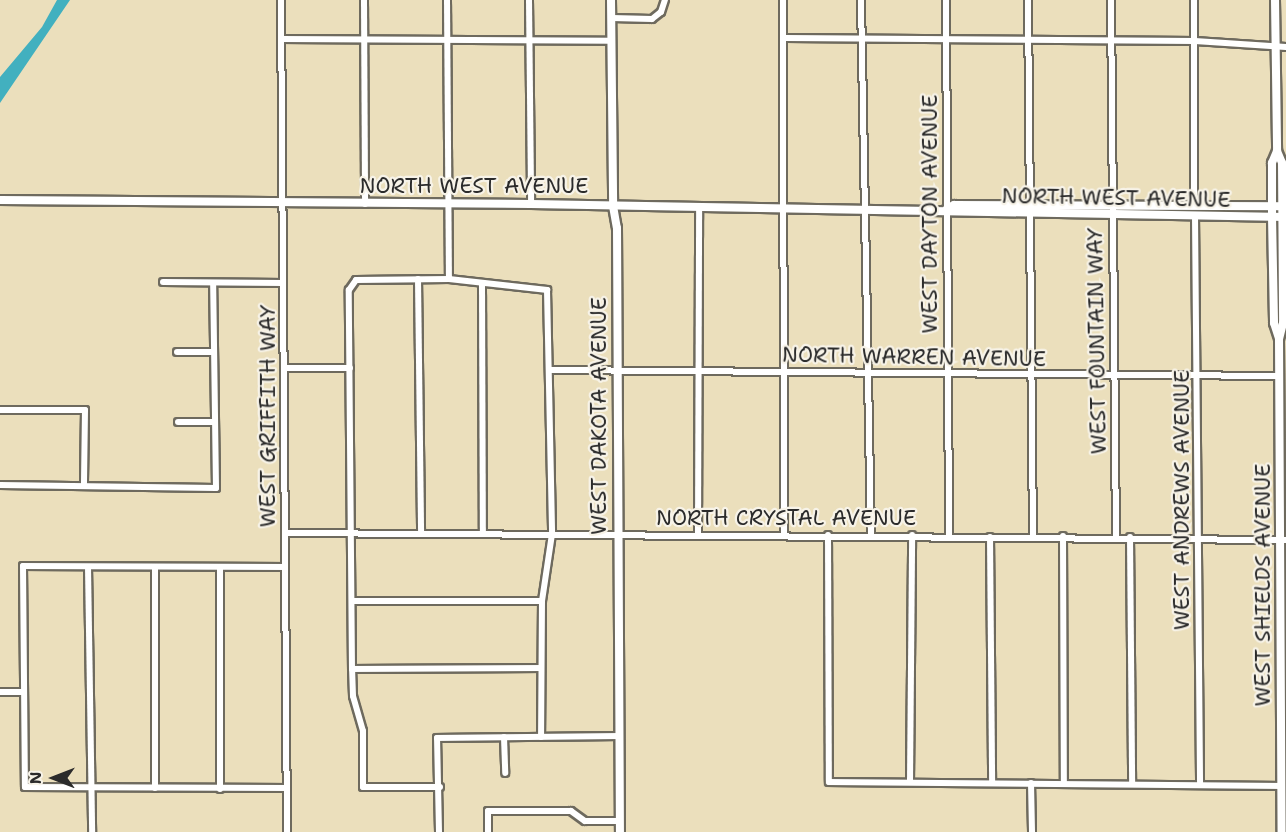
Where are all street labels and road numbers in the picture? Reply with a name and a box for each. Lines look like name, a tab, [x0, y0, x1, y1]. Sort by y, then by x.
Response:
street label: WEST DAYTON AVENUE	[917, 94, 943, 334]
street label: NORTH WEST AVENUE	[360, 173, 588, 199]
street label: NORTH WEST AVENUE	[1001, 183, 1231, 213]
street label: WEST FOUNTAIN WAY	[1082, 227, 1112, 455]
street label: WEST DAKOTA AVENUE	[586, 297, 612, 535]
street label: WEST GRIFFITH WAY	[255, 305, 281, 527]
street label: NORTH WARREN AVENUE	[782, 342, 1046, 372]
street label: WEST ANDREWS AVENUE	[1169, 370, 1195, 630]
street label: WEST SHIELDS AVENUE	[1250, 464, 1276, 706]
street label: NORTH CRYSTAL AVENUE	[656, 505, 916, 531]

